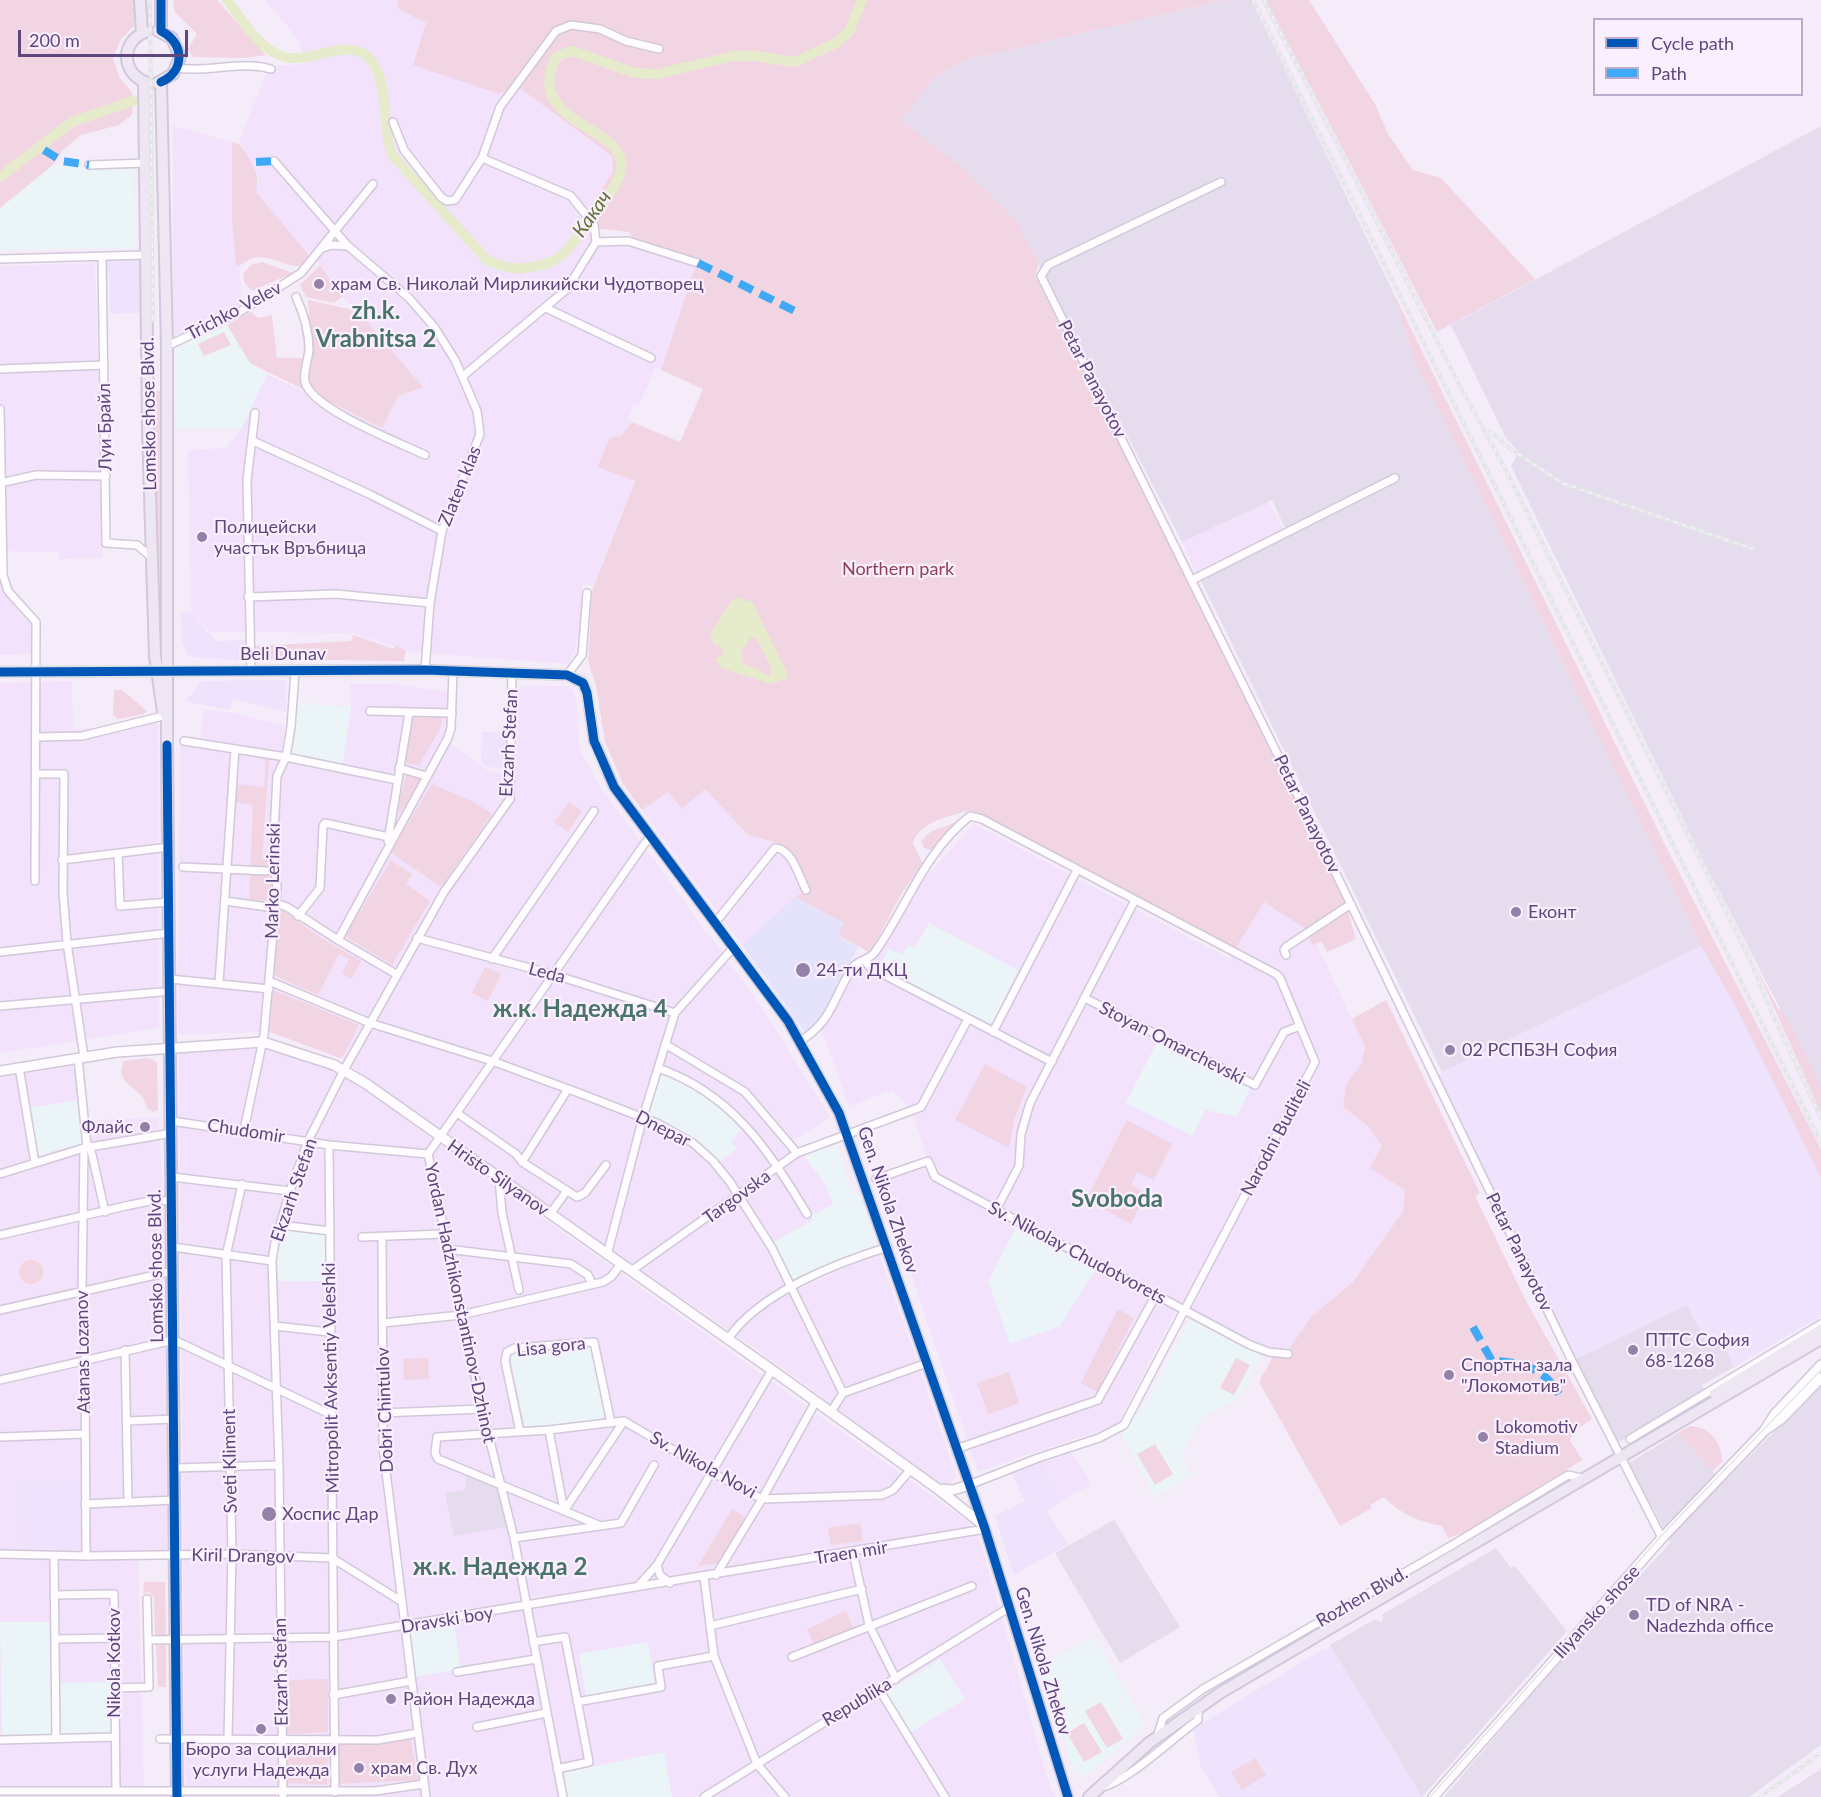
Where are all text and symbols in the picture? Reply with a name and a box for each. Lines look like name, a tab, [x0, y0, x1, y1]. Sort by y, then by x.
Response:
scale bar	[21, 18, 190, 56]
legend	[1593, 18, 1803, 96]
text: 200 m	[29, 29, 80, 51]
text: Cycle path	[1651, 32, 1734, 54]
text: Path	[1651, 62, 1687, 84]
water label: Какач	[567, 186, 617, 242]
place label: храм Св. Николай Мирликийски Чудотворец	[331, 273, 704, 295]
street label: Trichko Velev	[183, 277, 285, 345]
marker: храм Св. Николай Мирликийски Чудотворец	[312, 277, 326, 291]
district label: zh.k. Vrabnitsa 2	[316, 297, 436, 353]
street label: Petar Panayotov	[1053, 316, 1131, 442]
street label: Lomsko shose Blvd.	[137, 337, 161, 491]
street label: Луи Брайл	[93, 383, 117, 471]
street label: Zlaten klas	[434, 443, 486, 529]
place label: Полицейски участък Връбница	[214, 516, 366, 558]
marker: Полицейски участък Връбница	[195, 530, 209, 544]
park label: Northern park	[842, 558, 954, 580]
street label: Beli Dunav	[240, 643, 326, 665]
street label: Ekzarh Stefan	[495, 688, 523, 798]
street label: Petar Panayotov	[1269, 751, 1345, 877]
street label: Marko Lerinski	[261, 823, 285, 939]
place label: Еконт	[1528, 901, 1577, 923]
marker: Еконт	[1509, 905, 1523, 919]
street label: Leda	[526, 958, 568, 988]
place label: 24-ти ДКЦ	[816, 959, 908, 981]
marker: 24-ти ДКЦ	[794, 961, 812, 979]
district label: ж.к. Надежда 4	[493, 995, 667, 1023]
street label: Stoyan Omarchevski	[1095, 997, 1249, 1089]
place label: 02 РСПБЗН София	[1462, 1039, 1617, 1061]
marker: 02 РСПБЗН София	[1443, 1043, 1457, 1057]
street label: Narodni Buditeli	[1236, 1076, 1316, 1200]
street label: Dnepar	[632, 1106, 694, 1152]
street label: Chudomir	[206, 1114, 286, 1148]
place label: Флайс	[81, 1116, 133, 1138]
marker: Флайс	[138, 1120, 152, 1134]
street label: Gen. Nikola Zhekov	[853, 1124, 923, 1276]
street label: Ekzarh Stefan	[266, 1135, 322, 1245]
street label: Hristo Silyanov	[443, 1135, 553, 1221]
street label: Yordan Hadzhikonstantinov-Dzhinot	[420, 1161, 500, 1445]
street label: Targovska	[699, 1165, 775, 1229]
district label: Svoboda	[1071, 1185, 1163, 1213]
street label: Lomsko shose Blvd.	[144, 1189, 168, 1343]
street label: Petar Panayotov	[1481, 1189, 1557, 1315]
street label: Sv. Nikolay Chudotvorets	[984, 1197, 1170, 1309]
street label: Mitropolit Avksentiy Veleshki	[318, 1262, 344, 1494]
street label: Atanas Lozanov	[71, 1290, 95, 1414]
place label: ПТТС София 68-1268	[1645, 1329, 1750, 1372]
street label: Lisa gora	[515, 1333, 587, 1361]
marker: ПТТС София 68-1268	[1626, 1343, 1640, 1357]
street label: Dobri Chintulov	[372, 1347, 398, 1473]
place label: Спортна зала "Локомотив"	[1461, 1354, 1572, 1396]
marker: Спортна зала "Локомотив"	[1442, 1368, 1456, 1382]
street label: Sveti Kliment	[218, 1408, 242, 1514]
place label: Lokomotiv Stadium	[1495, 1416, 1578, 1458]
street label: Sv. Nikola Novi	[646, 1427, 760, 1503]
marker: Lokomotiv Stadium	[1476, 1430, 1490, 1444]
place label: Хоспис Дар	[282, 1503, 379, 1525]
marker: Хоспис Дар	[260, 1505, 278, 1523]
street label: Traen mir	[813, 1537, 889, 1569]
street label: Kiril Drangov	[191, 1544, 295, 1568]
district label: ж.к. Надежда 2	[413, 1553, 587, 1581]
street label: Iliyansko shose	[1549, 1561, 1645, 1663]
street label: Rozhen Blvd.	[1312, 1562, 1412, 1632]
street label: Gen. Nikola Zhekov	[1010, 1584, 1076, 1738]
place label: TD of NRA - Nadezhda office	[1646, 1594, 1774, 1636]
street label: Dravski boy	[399, 1602, 495, 1638]
street label: Nikola Kotkov	[103, 1608, 125, 1718]
marker: TD of NRA - Nadezhda office	[1627, 1608, 1641, 1622]
street label: Ekzarh Stefan	[269, 1618, 293, 1726]
street label: Republika	[818, 1673, 896, 1731]
place label: Район Надежда	[403, 1688, 535, 1710]
marker: Район Надежда	[384, 1692, 398, 1706]
marker: Бюро за социални услуги Надежда	[254, 1722, 268, 1736]
place label: Бюро за социални услуги Надежда	[185, 1738, 337, 1780]
place label: храм Св. Дух	[371, 1757, 478, 1779]
marker: храм Св. Дух	[352, 1761, 366, 1775]

